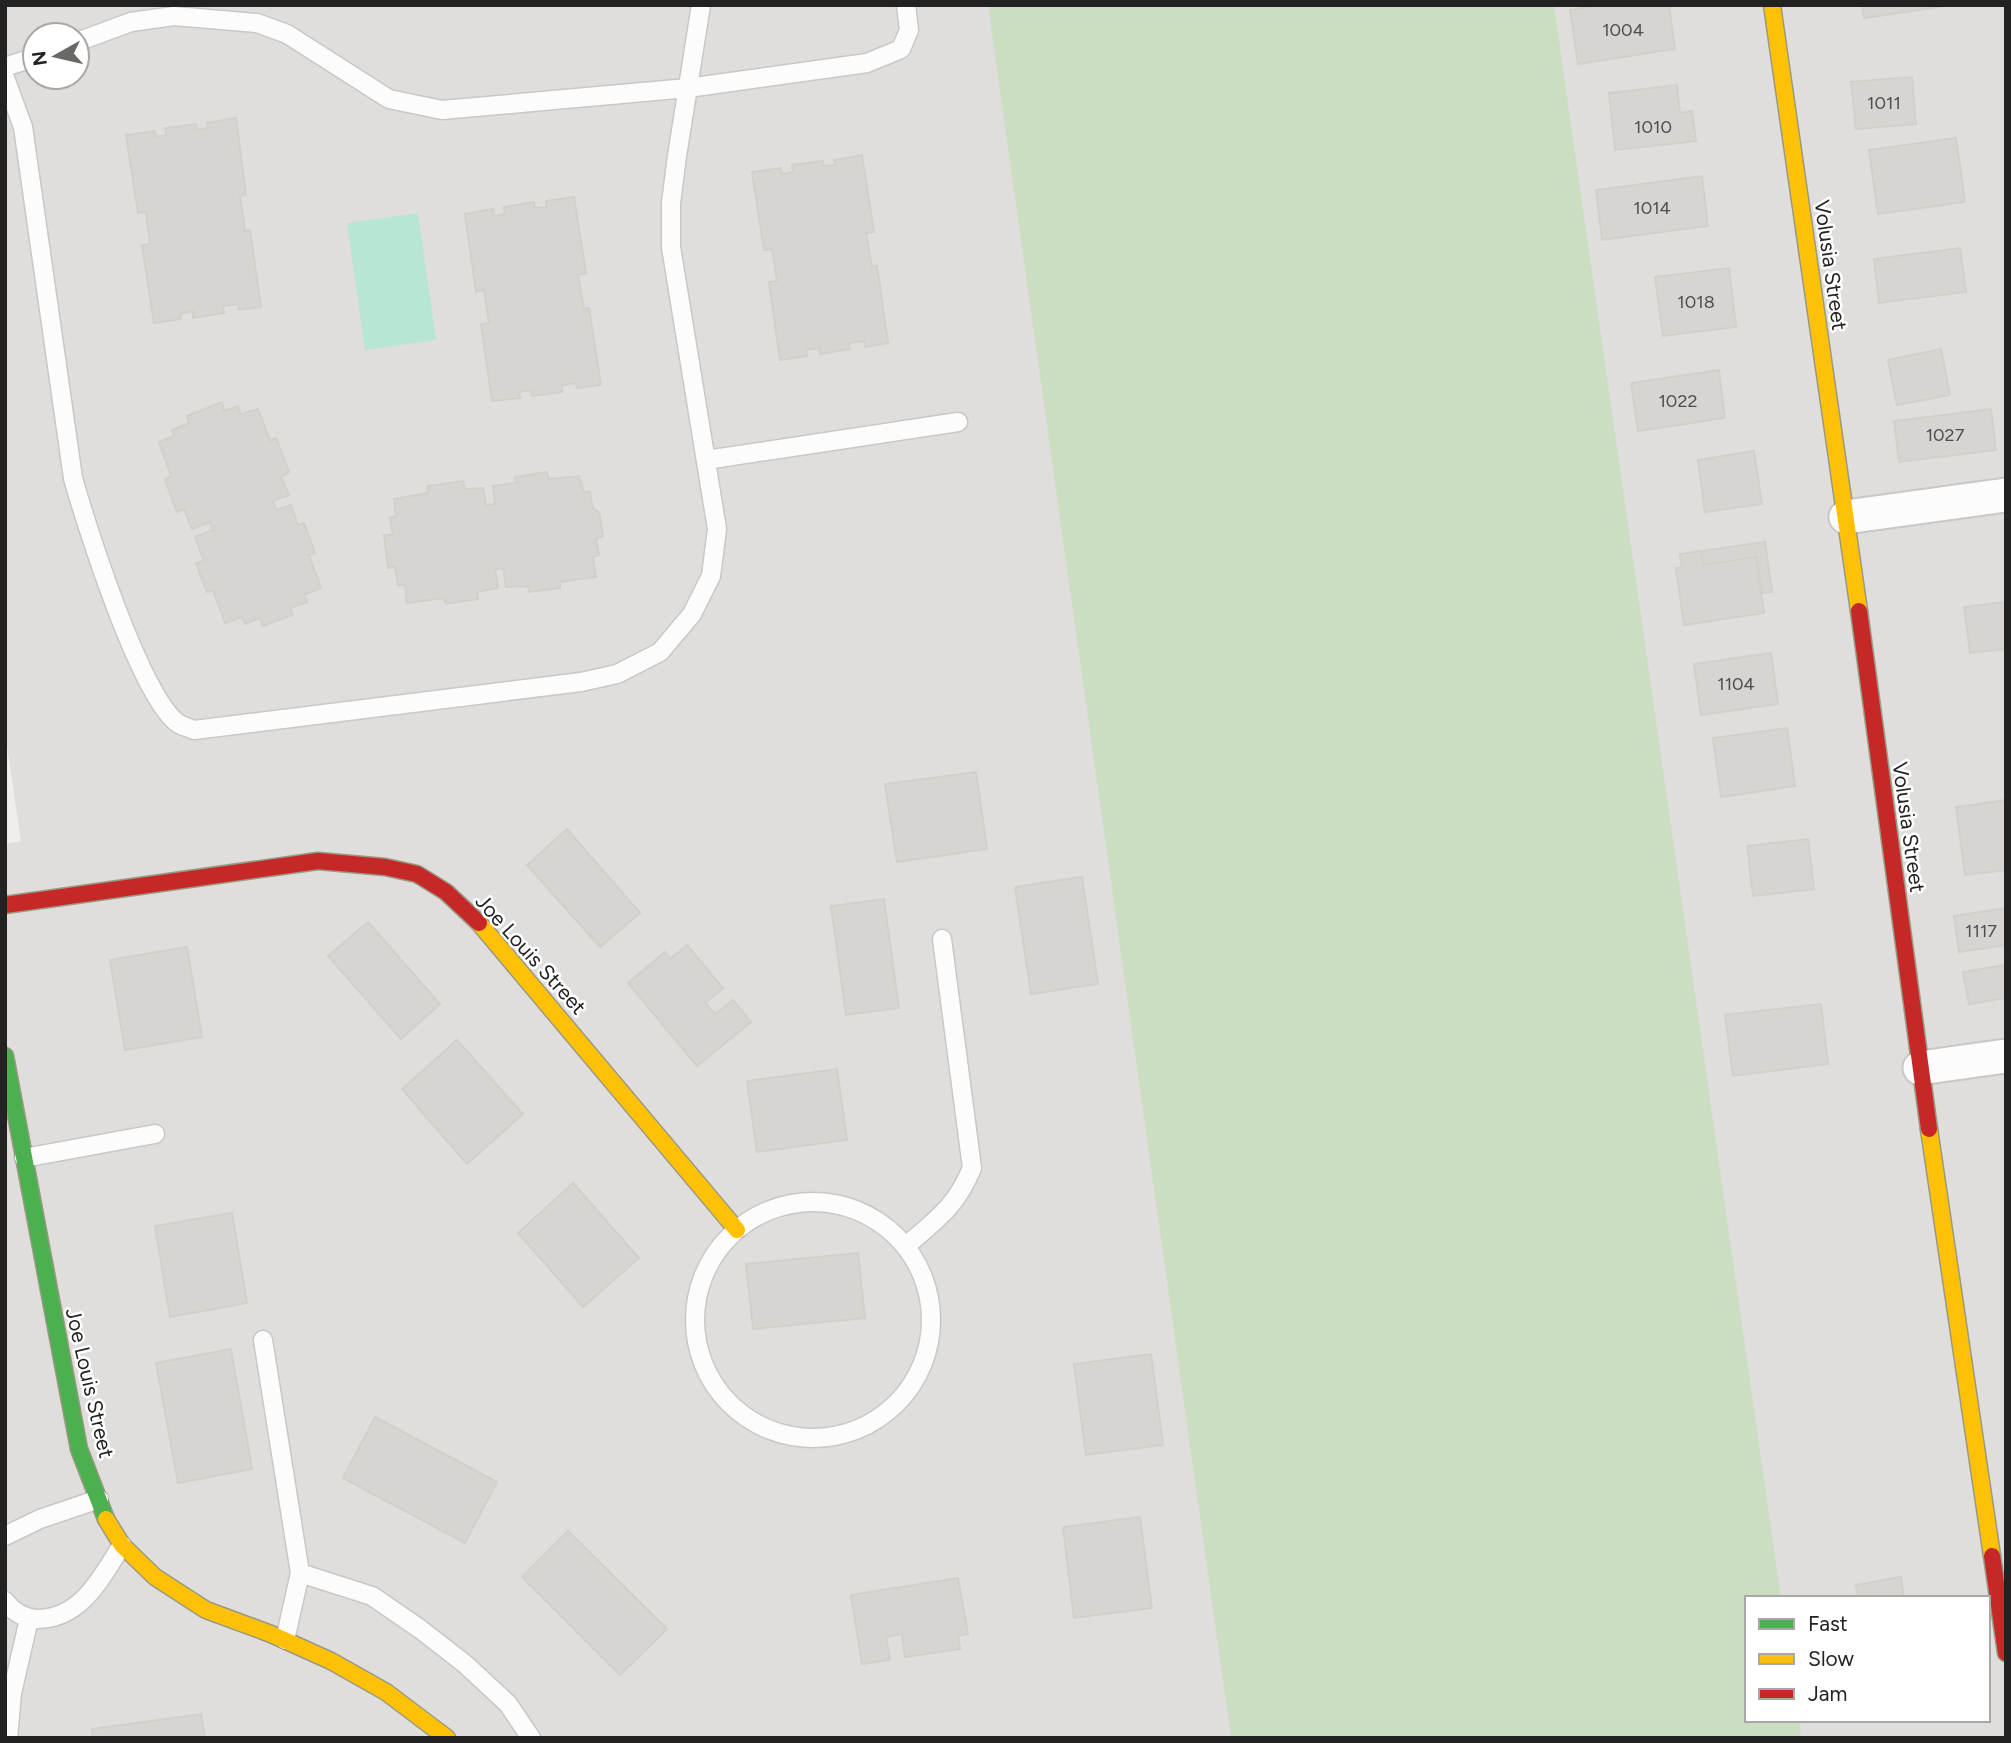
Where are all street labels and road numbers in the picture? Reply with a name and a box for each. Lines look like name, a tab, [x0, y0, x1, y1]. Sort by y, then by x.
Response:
street label: Volusia Street	[1809, 198, 1853, 332]
street label: Volusia Street	[1887, 760, 1931, 894]
street label: Joe Louis Street	[470, 889, 592, 1019]
street label: Joe Louis Street	[61, 1306, 119, 1460]

